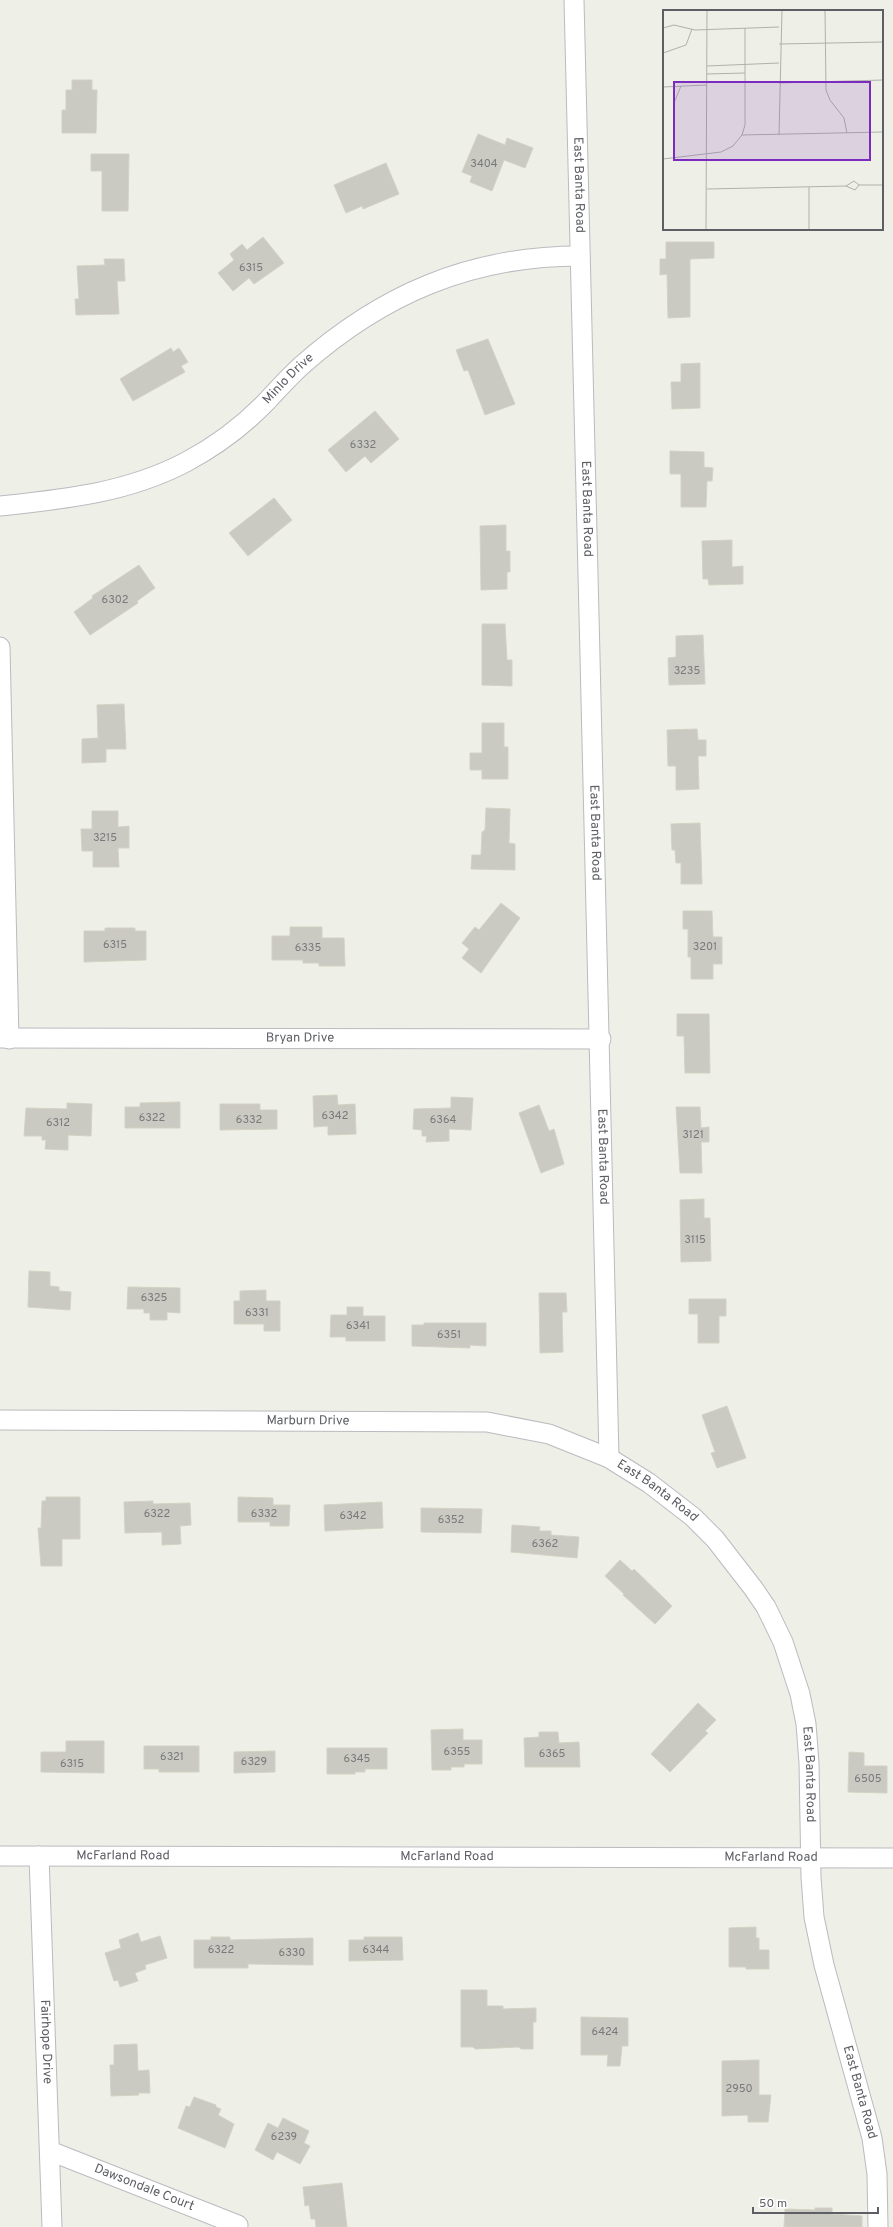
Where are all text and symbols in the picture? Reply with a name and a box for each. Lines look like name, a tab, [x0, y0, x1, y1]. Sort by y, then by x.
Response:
inset map	[663, 10, 883, 230]
street label: East Banta Road	[569, 137, 587, 233]
house number: 3404	[470, 157, 498, 171]
house number: 6315	[239, 261, 263, 275]
street label: Minlo Drive	[260, 350, 317, 408]
house number: 6332	[350, 438, 376, 452]
street label: East Banta Road	[577, 461, 596, 557]
house number: 6302	[102, 593, 128, 607]
house number: 3235	[674, 664, 700, 678]
street label: East Banta Road	[585, 784, 604, 881]
house number: 3215	[93, 831, 117, 845]
house number: 6315	[103, 938, 127, 952]
house number: 3201	[693, 940, 717, 954]
house number: 6335	[295, 941, 321, 955]
street label: Bryan Drive	[266, 1030, 334, 1047]
street label: East Banta Road	[593, 1108, 611, 1205]
house number: 6342	[322, 1109, 348, 1123]
house number: 6322	[139, 1111, 165, 1125]
house number: 6332	[236, 1113, 262, 1127]
house number: 6364	[430, 1113, 456, 1127]
house number: 6312	[46, 1116, 70, 1130]
house number: 3121	[682, 1128, 704, 1142]
house number: 3115	[684, 1233, 706, 1247]
house number: 6325	[141, 1291, 167, 1305]
house number: 6331	[245, 1306, 269, 1320]
house number: 6341	[346, 1319, 370, 1333]
house number: 6351	[437, 1328, 461, 1342]
street label: Marburn Drive	[266, 1413, 350, 1429]
street label: East Banta Road	[614, 1457, 701, 1525]
house number: 6322	[144, 1507, 170, 1521]
house number: 6332	[251, 1507, 277, 1521]
house number: 6342	[340, 1509, 366, 1523]
house number: 6352	[438, 1513, 464, 1527]
house number: 6362	[532, 1537, 558, 1551]
street label: East Banta Road	[798, 1726, 818, 1823]
house number: 6355	[444, 1745, 471, 1759]
house number: 6365	[539, 1747, 565, 1761]
house number: 6321	[160, 1750, 184, 1764]
house number: 6345	[344, 1752, 371, 1766]
house number: 6329	[241, 1755, 267, 1769]
house number: 6315	[60, 1757, 84, 1771]
house number: 6505	[854, 1772, 882, 1786]
street label: McFarland Road	[76, 1848, 170, 1864]
street label: McFarland Road	[400, 1849, 494, 1865]
street label: McFarland Road	[724, 1850, 818, 1866]
house number: 6322	[208, 1943, 234, 1957]
house number: 6344	[363, 1943, 390, 1957]
house number: 6330	[279, 1946, 305, 1960]
street label: Fairhope Drive	[36, 1999, 55, 2084]
house number: 6424	[592, 2025, 619, 2039]
street label: East Banta Road	[839, 2044, 880, 2141]
house number: 2950	[725, 2082, 753, 2096]
house number: 6239	[271, 2130, 297, 2144]
street label: Dawsondale Court	[92, 2161, 196, 2215]
scale bar	[753, 2189, 878, 2215]
text: 50 m	[759, 2196, 787, 2212]

